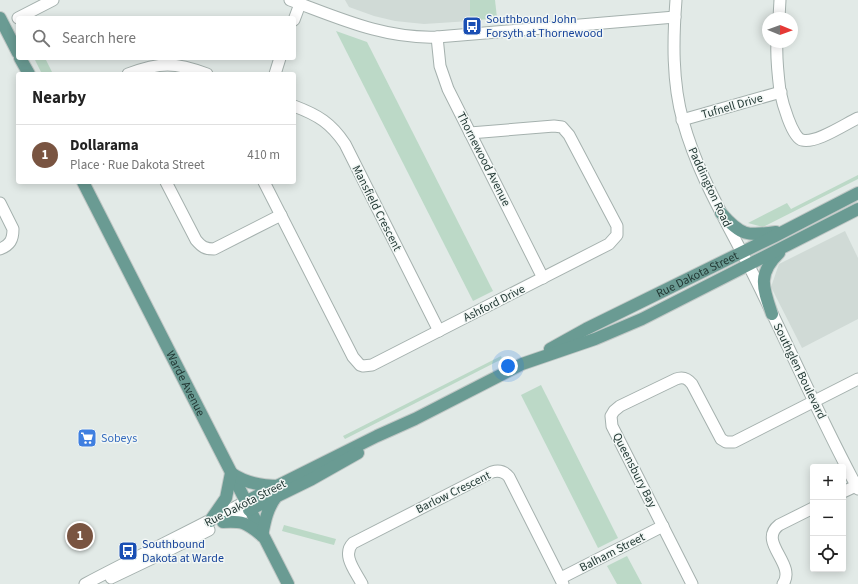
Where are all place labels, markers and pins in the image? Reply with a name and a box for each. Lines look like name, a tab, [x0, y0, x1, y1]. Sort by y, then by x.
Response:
place label: Southbound John Forsyth at Thornewood	[486, 11, 603, 42]
bus stop icon: Southbound John Forsyth at Thornewood	[461, 15, 483, 37]
supermarket icon: Sobeys	[76, 427, 98, 449]
place label: Sobeys	[101, 430, 137, 447]
pin: 1	[67, 521, 93, 551]
place label: Southbound Dakota at Warde	[142, 536, 224, 567]
bus stop icon: Southbound Dakota at Warde	[117, 540, 139, 562]

